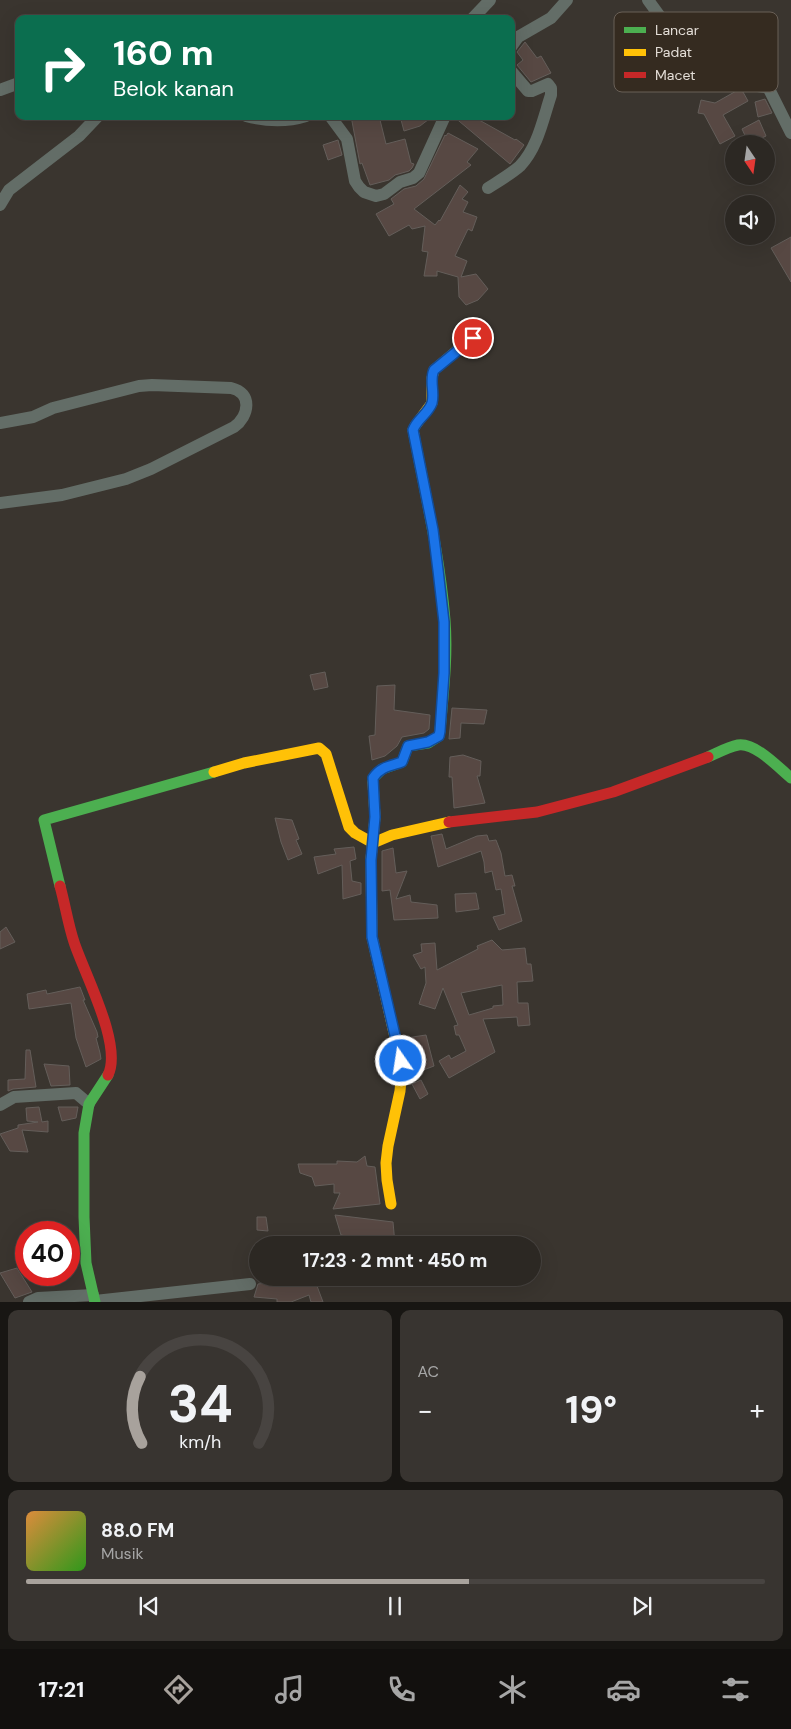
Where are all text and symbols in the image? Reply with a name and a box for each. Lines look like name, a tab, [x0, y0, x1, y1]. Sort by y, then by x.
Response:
legend	[614, 12, 778, 92]
text: Lancar	[655, 21, 699, 39]
text: 160 m	[113, 30, 214, 76]
icon: right	[30, 35, 95, 100]
text: Padat	[655, 43, 692, 61]
text: Macet	[655, 66, 696, 84]
text: Belok kanan	[113, 74, 234, 103]
north arrow	[725, 135, 775, 185]
map controls	[725, 135, 775, 245]
button: sound	[725, 195, 775, 245]
pin	[452, 317, 494, 359]
icon: arrive	[459, 324, 487, 352]
position arrow	[374, 1034, 426, 1086]
speed limit sign: 40	[15, 1221, 80, 1286]
text: 17:23 · 2 mnt · 450 m	[303, 1248, 487, 1273]
text: AC	[418, 1361, 439, 1382]
text: 34	[167, 1370, 232, 1438]
text: 19°	[565, 1385, 617, 1435]
text: −	[418, 1392, 433, 1429]
text: +	[750, 1392, 765, 1429]
text: km/h	[179, 1430, 221, 1454]
text: 88.0 FM	[101, 1518, 174, 1543]
text: Musik	[101, 1543, 144, 1564]
icon: previous	[135, 1592, 163, 1620]
icon: pause	[381, 1592, 409, 1620]
icon: next	[628, 1592, 656, 1620]
icon: directions	[161, 1672, 196, 1707]
icon: music	[272, 1672, 307, 1707]
icon: phone	[384, 1672, 419, 1707]
icon: climate	[495, 1672, 530, 1707]
icon: car	[606, 1672, 641, 1707]
icon: filters	[718, 1672, 753, 1707]
text: 17:21	[38, 1675, 84, 1704]

